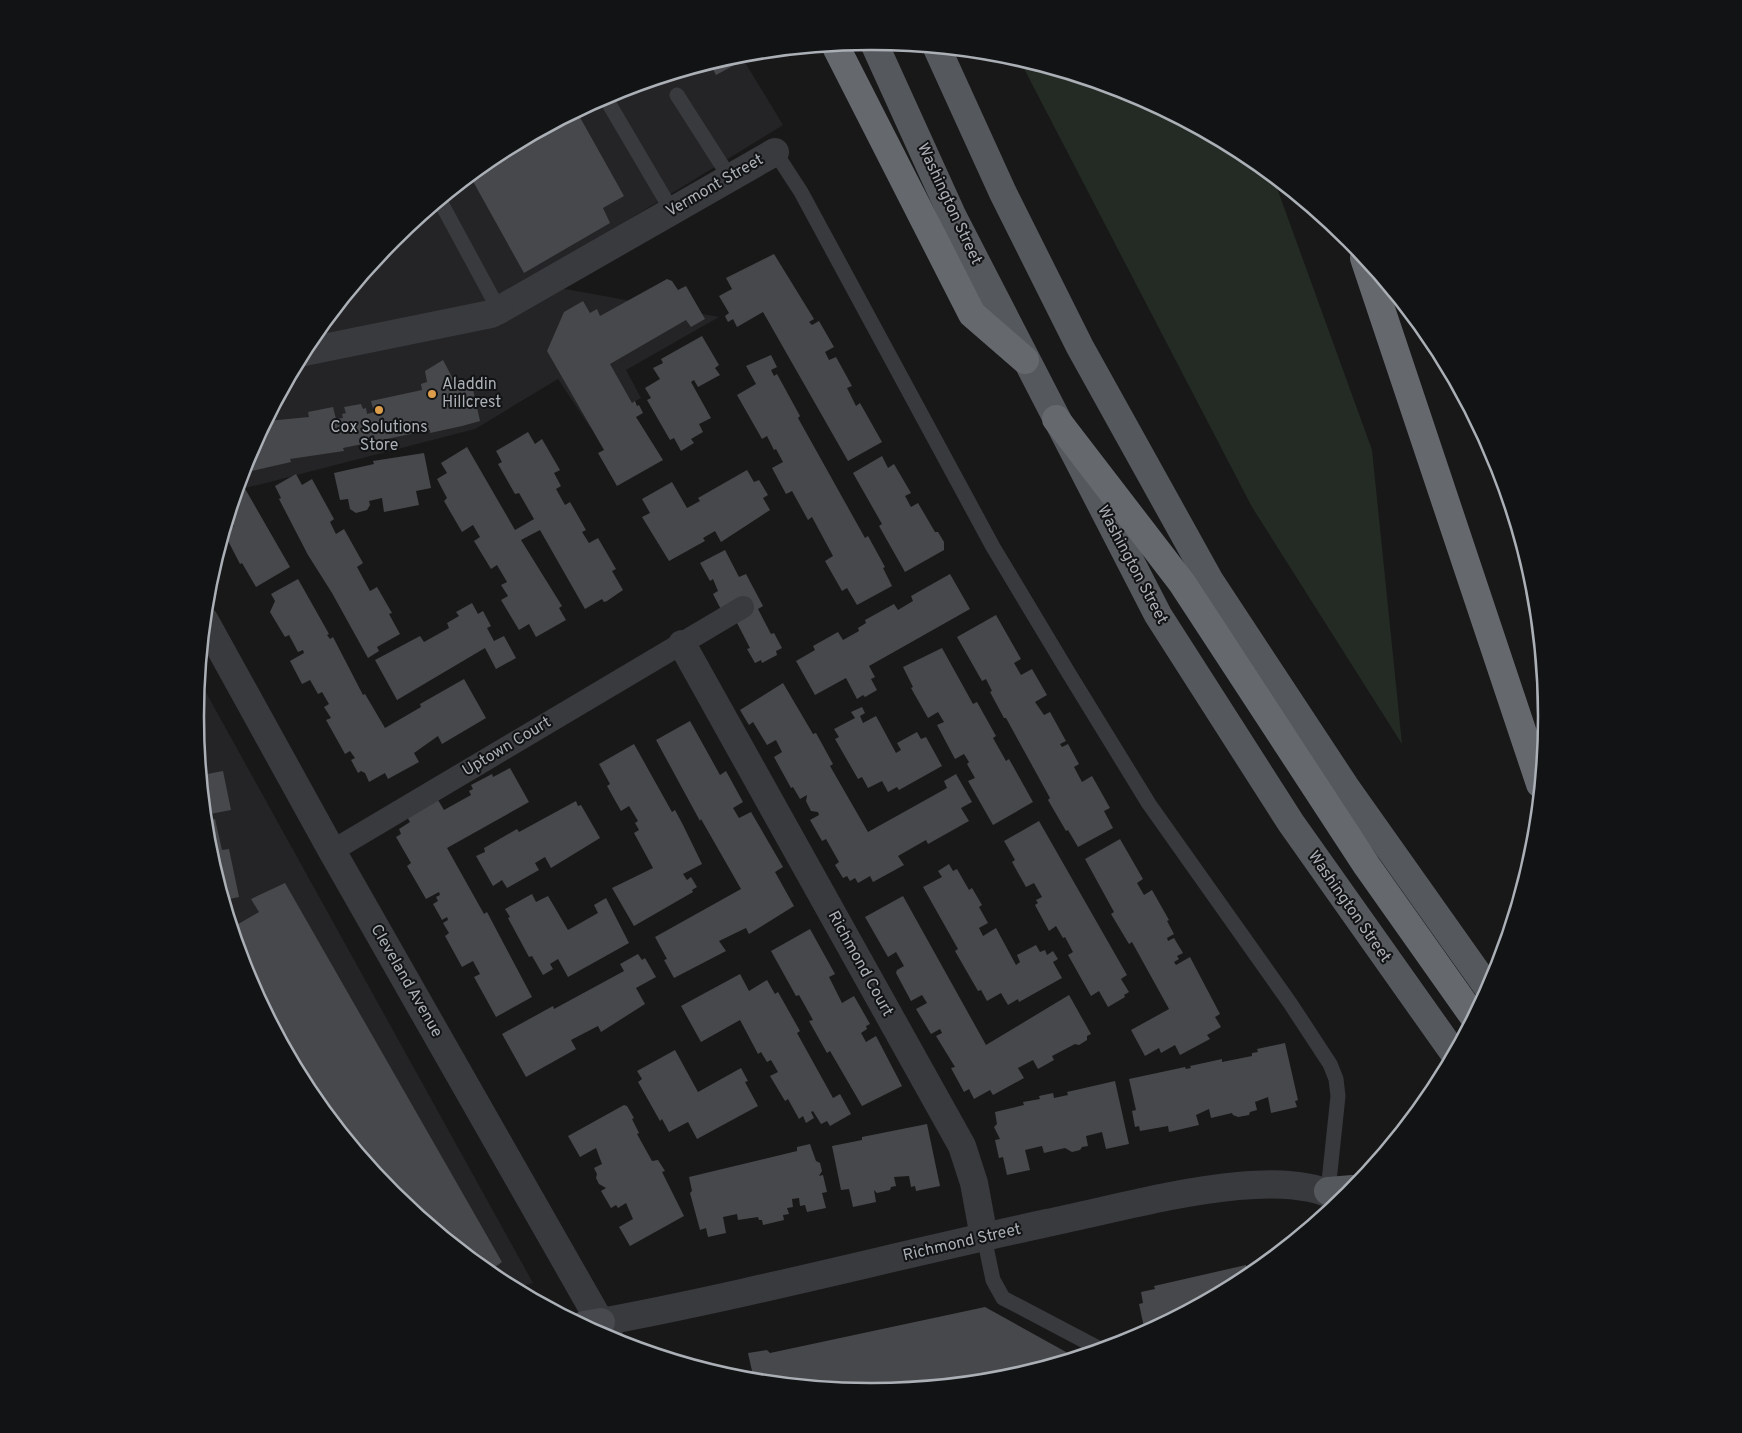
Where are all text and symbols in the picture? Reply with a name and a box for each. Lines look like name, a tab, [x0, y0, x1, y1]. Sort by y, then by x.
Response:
street label: Washington Street	[912, 140, 986, 268]
street label: Vermont Street	[663, 150, 767, 222]
place label: Aladdin Hillcrest	[442, 375, 501, 413]
marker: Aladdin Hillcrest	[426, 388, 438, 400]
marker: Cox Solutions Store	[373, 404, 385, 416]
place label: Cox Solutions Store	[330, 418, 428, 456]
street label: Washington Street	[1092, 502, 1172, 628]
street label: Uptown Court	[459, 713, 555, 781]
street label: Washington Street	[1303, 847, 1395, 967]
street label: Richmond Court	[823, 908, 897, 1020]
street label: Cleveland Avenue	[366, 921, 446, 1041]
street label: Richmond Street	[901, 1220, 1023, 1266]

